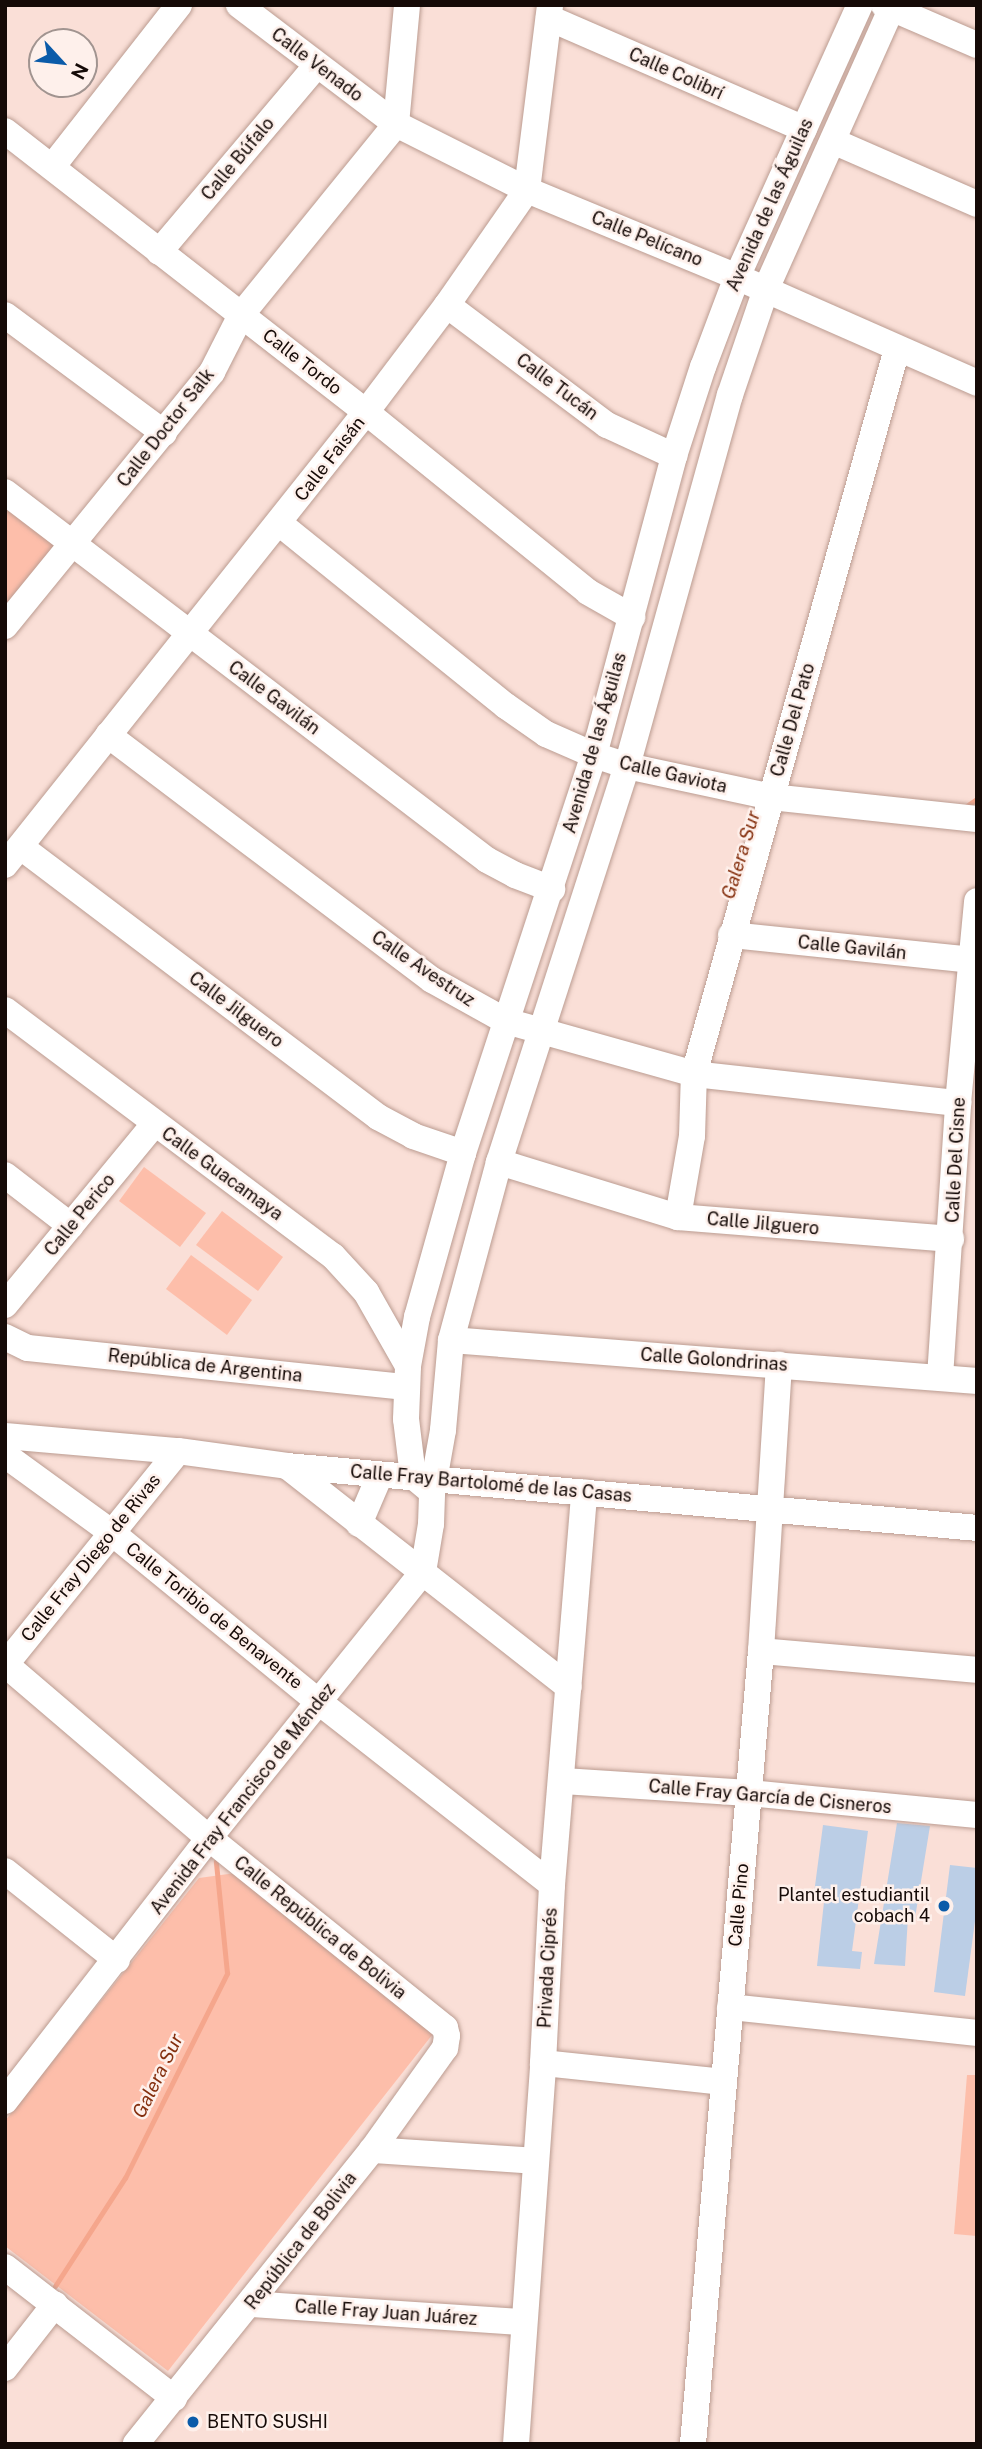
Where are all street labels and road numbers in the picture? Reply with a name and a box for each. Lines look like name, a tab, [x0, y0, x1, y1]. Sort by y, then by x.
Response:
street label: Calle Venado	[267, 23, 367, 107]
street label: Calle Colibrí	[625, 43, 727, 105]
street label: Calle Búfalo	[197, 113, 279, 205]
street label: Avenida de las Águilas	[722, 115, 818, 295]
street label: Calle Pelícano	[588, 207, 706, 271]
street label: Calle Tordo	[258, 324, 346, 400]
street label: Calle Tucán	[512, 349, 602, 425]
street label: Calle Doctor Salk	[113, 364, 219, 492]
street label: Calle Faisán	[290, 412, 370, 506]
street label: Avenida de las Águilas	[559, 650, 631, 836]
street label: Calle Gavilán	[224, 657, 324, 739]
street label: Calle Del Pato	[766, 661, 820, 779]
street label: Calle Gaviota	[617, 752, 729, 798]
street label: Calle Avestruz	[367, 927, 479, 1011]
street label: Calle Gavilán	[797, 932, 907, 964]
street label: Calle Jilguero	[184, 967, 288, 1053]
street label: Calle Del Cisne	[942, 1097, 970, 1223]
street label: Calle Guacamaya	[157, 1123, 287, 1225]
street label: Calle Perico	[40, 1169, 120, 1261]
street label: Calle Jilguero	[706, 1208, 820, 1240]
street label: Calle Golondrinas	[640, 1344, 788, 1376]
street label: República de Argentina	[107, 1345, 303, 1387]
street label: Calle Fray Bartolomé de las Casas	[349, 1461, 633, 1507]
street label: Calle Fray Diego de Rivas	[16, 1470, 166, 1646]
street label: Calle Toribio de Benavente	[121, 1538, 307, 1694]
street label: Avenida Fray Francisco de Méndez	[146, 1679, 340, 1919]
street label: Calle Fray García de Cisneros	[647, 1776, 893, 1818]
street label: Calle República de Bolivia	[229, 1852, 411, 2004]
street label: Calle Pino	[725, 1862, 753, 1948]
street label: Privada Ciprés	[534, 1907, 562, 2029]
street label: República de Bolivia	[241, 2168, 361, 2314]
street label: Calle Fray Juan Juárez	[294, 2296, 478, 2330]

